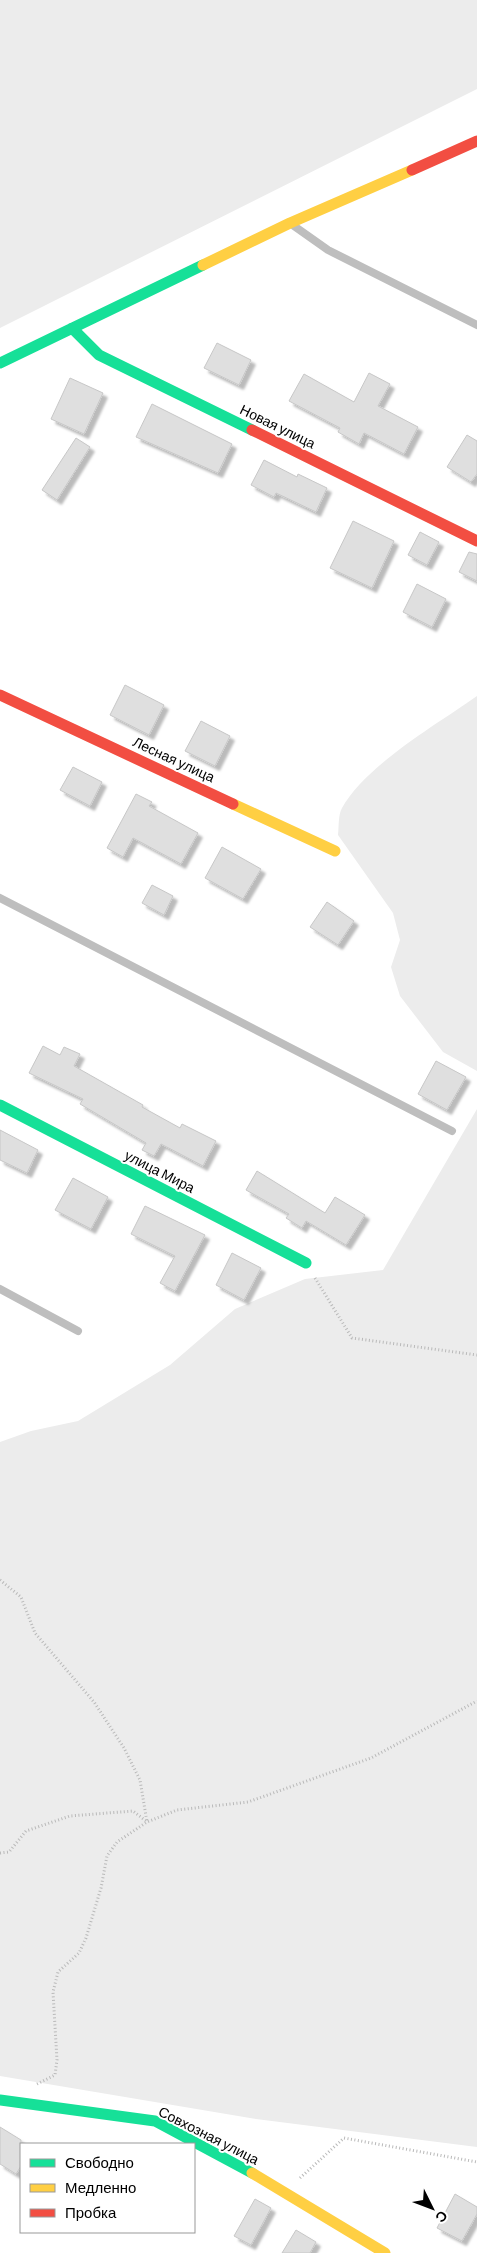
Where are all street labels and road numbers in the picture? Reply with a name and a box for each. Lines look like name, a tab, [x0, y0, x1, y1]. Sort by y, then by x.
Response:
street label: Новая улица	[237, 400, 319, 452]
street label: Лесная улица	[130, 733, 218, 785]
street label: улица Мира	[122, 1146, 198, 1196]
street label: Совхозная улица	[156, 2102, 262, 2168]

